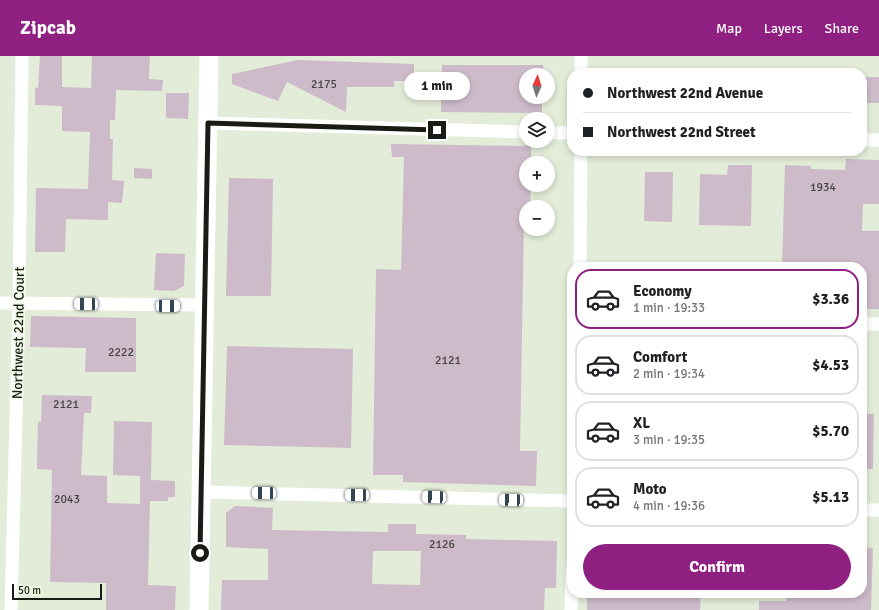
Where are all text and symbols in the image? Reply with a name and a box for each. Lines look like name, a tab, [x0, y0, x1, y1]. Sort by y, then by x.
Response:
text: Zipcab	[20, 16, 76, 40]
text: Map	[716, 20, 742, 37]
text: Layers	[764, 20, 803, 37]
text: Share	[825, 20, 859, 37]
north arrow	[519, 68, 555, 104]
map controls	[519, 68, 555, 236]
callout: 1 min	[404, 72, 470, 100]
house number: 2175	[311, 77, 337, 92]
text: 1 min	[421, 78, 453, 94]
text: Northwest 22nd Avenue	[607, 84, 763, 102]
button: layers	[519, 112, 555, 148]
route end	[428, 121, 446, 139]
text: Northwest 22nd Street	[607, 123, 756, 141]
button: +	[519, 156, 555, 192]
house number: 1934	[810, 180, 836, 195]
button: −	[519, 200, 555, 236]
street label: Northwest 22nd Court	[9, 267, 28, 399]
icon: car	[585, 281, 621, 317]
text: Economy	[633, 282, 692, 300]
text: $3.36	[812, 290, 849, 308]
car	[74, 298, 98, 310]
car	[156, 300, 180, 312]
text: 1 min · 19:33	[633, 300, 705, 316]
house number: 2222	[108, 345, 134, 360]
icon: car	[585, 347, 621, 383]
text: Comfort	[633, 348, 687, 366]
house number: 2121	[435, 353, 461, 368]
text: $4.53	[812, 356, 849, 374]
text: 2 min · 19:34	[633, 366, 705, 382]
house number: 2121	[53, 397, 79, 412]
icon: car	[585, 413, 621, 449]
text: XL	[633, 414, 650, 432]
text: $5.70	[812, 422, 849, 440]
text: 3 min · 19:35	[633, 432, 705, 448]
icon: car	[585, 479, 621, 515]
text: Moto	[633, 480, 667, 498]
car	[252, 487, 276, 499]
text: $5.13	[812, 488, 849, 506]
car	[345, 489, 369, 501]
car	[422, 491, 446, 503]
house number: 2043	[54, 492, 80, 507]
car	[499, 494, 523, 506]
text: 4 min · 19:36	[633, 498, 705, 514]
house number: 2126	[429, 537, 455, 552]
route start	[191, 544, 209, 562]
button: Confirm	[583, 544, 851, 590]
scale bar	[12, 582, 102, 601]
text: 50 m	[18, 584, 41, 597]

